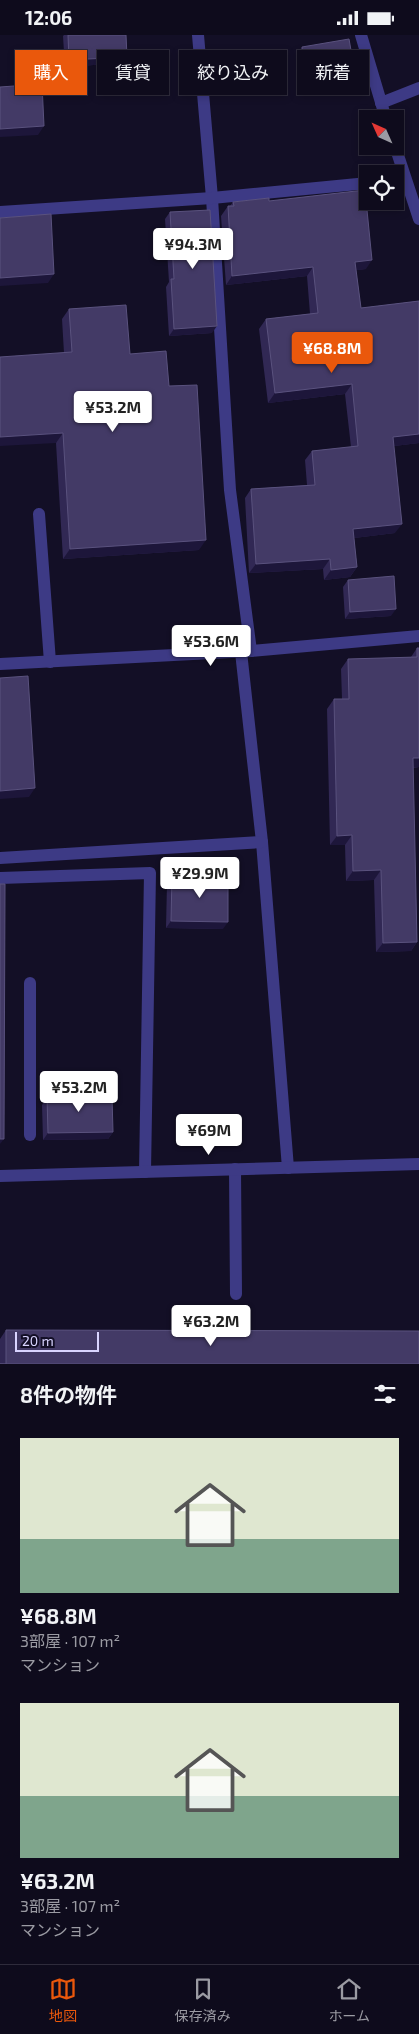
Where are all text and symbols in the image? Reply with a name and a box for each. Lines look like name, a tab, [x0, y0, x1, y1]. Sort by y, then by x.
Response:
text: 12:06	[25, 6, 72, 29]
chip: 購入	[15, 50, 87, 95]
chip: 賃貸	[97, 50, 169, 95]
chip: 絞り込み	[179, 50, 287, 95]
chip: 新着	[297, 50, 369, 95]
north arrow	[359, 110, 404, 155]
map controls	[359, 110, 404, 210]
button: locate	[359, 165, 404, 210]
pin: ¥94.3M	[152, 227, 234, 270]
text: ¥94.3M	[164, 234, 222, 253]
pin: ¥68.8M	[291, 331, 373, 374]
text: ¥68.8M	[303, 338, 361, 357]
pin: ¥53.2M	[72, 391, 154, 433]
text: ¥53.2M	[85, 397, 141, 416]
pin: ¥53.6M	[170, 625, 252, 667]
text: ¥53.6M	[183, 631, 239, 650]
pin: ¥29.9M	[159, 857, 241, 899]
text: ¥29.9M	[171, 863, 229, 882]
pin: ¥53.2M	[38, 1071, 120, 1113]
text: ¥53.2M	[51, 1077, 107, 1096]
pin: ¥69M	[179, 1113, 239, 1156]
text: ¥69M	[187, 1120, 231, 1139]
pin: ¥63.2M	[170, 1305, 252, 1347]
text: ¥63.2M	[183, 1311, 239, 1330]
scale bar	[15, 1329, 99, 1352]
text: 20 m	[22, 1332, 54, 1349]
icon: filters	[371, 1380, 399, 1408]
text: 8件の物件	[20, 1382, 117, 1407]
icon: home	[165, 1470, 255, 1560]
text: ¥68.8M	[20, 1603, 97, 1628]
text: 3部屋 · 107 m²	[20, 1631, 120, 1650]
text: マンション	[20, 1655, 100, 1674]
icon: home	[165, 1735, 255, 1825]
text: ¥63.2M	[20, 1868, 95, 1893]
text: 3部屋 · 107 m²	[20, 1896, 120, 1915]
text: マンション	[20, 1920, 100, 1939]
tab: 地図	[49, 1975, 77, 2025]
tab: 保存済み	[175, 1975, 231, 2025]
tab: ホーム	[328, 1975, 370, 2025]

